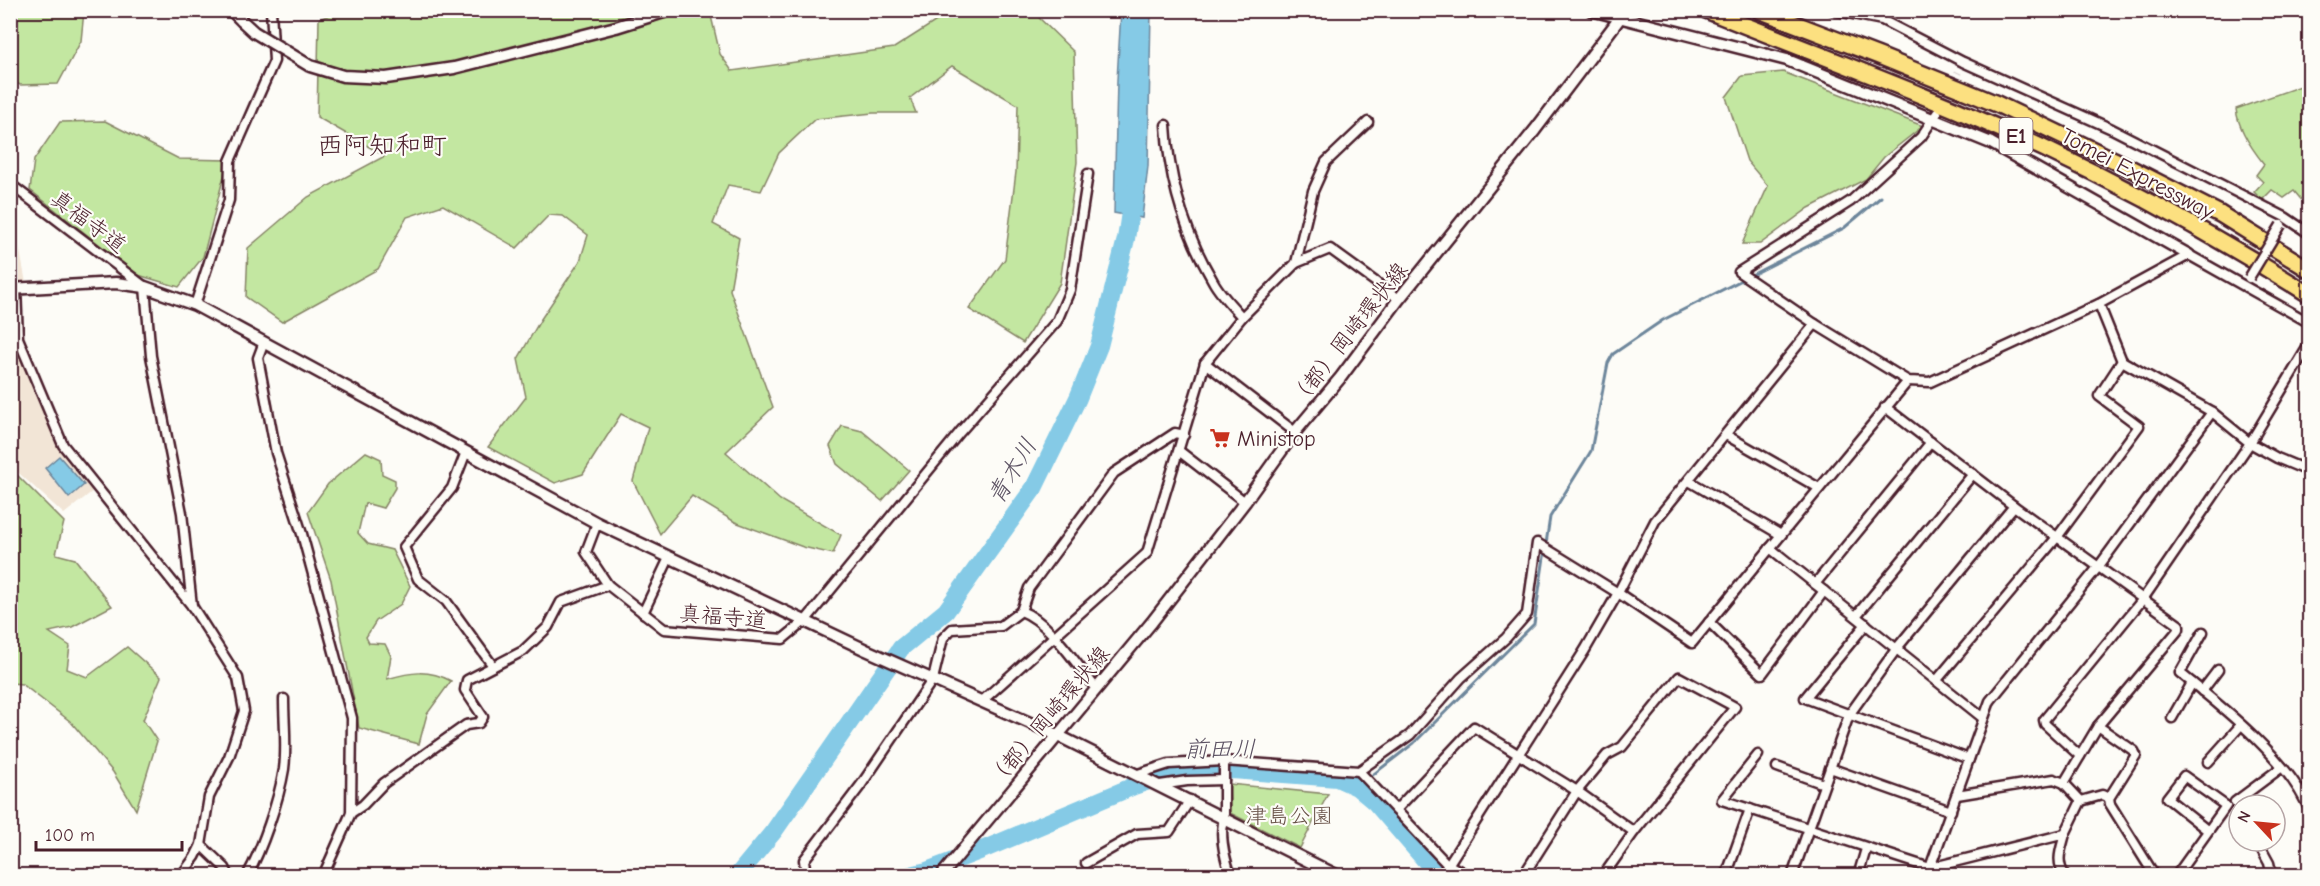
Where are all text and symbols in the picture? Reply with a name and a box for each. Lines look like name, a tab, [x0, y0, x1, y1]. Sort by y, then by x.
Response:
road number: E1	[2000, 118, 2032, 154]
street label: Tomei Expressway	[2057, 123, 2219, 225]
district label: 西阿知和町	[317, 131, 447, 161]
street label: 真福寺道	[45, 185, 131, 259]
street label: （都）岡崎環状線	[1284, 257, 1413, 412]
supermarket icon: Ministop	[1208, 426, 1232, 450]
place label: Ministop	[1237, 426, 1316, 452]
water label: 青木川	[981, 433, 1043, 509]
street label: 真福寺道	[678, 600, 768, 634]
street label: （都）岡崎環状線	[982, 641, 1115, 792]
water label: 前田川	[1184, 735, 1256, 763]
north arrow	[2227, 793, 2287, 853]
park label: 津島公園	[1245, 803, 1333, 829]
text: N	[2234, 808, 2255, 825]
scale bar	[36, 814, 182, 852]
text: 100 m	[45, 825, 95, 846]

